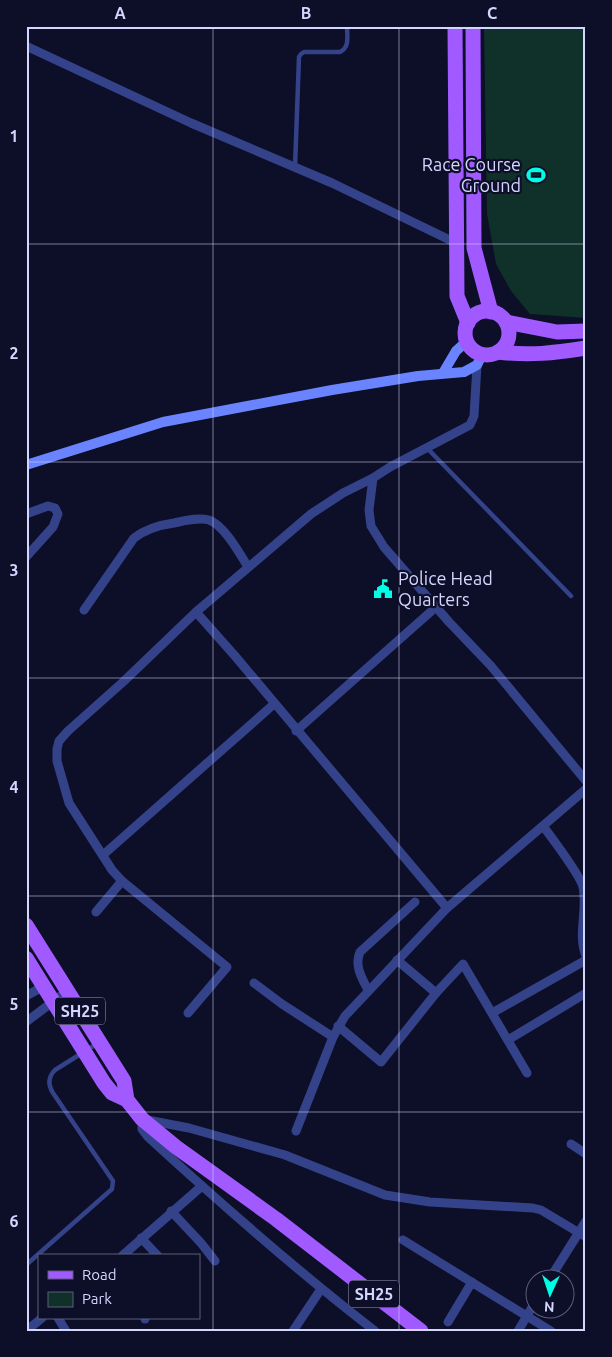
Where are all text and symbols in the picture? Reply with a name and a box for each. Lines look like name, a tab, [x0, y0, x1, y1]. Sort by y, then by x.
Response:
text: A	[114, 4, 126, 22]
text: B	[301, 4, 311, 22]
text: C	[487, 4, 497, 22]
text: 1	[9, 127, 19, 145]
place label: Race Course Ground	[422, 154, 521, 195]
sports icon: Race Course Ground	[525, 164, 547, 186]
text: 2	[9, 344, 19, 362]
text: 3	[9, 561, 19, 579]
place label: Police Head Quarters	[398, 568, 493, 610]
public building icon: Police Head Quarters	[372, 578, 394, 600]
text: 4	[9, 778, 19, 796]
text: 5	[9, 995, 19, 1013]
road number: SH25	[55, 998, 105, 1024]
text: 6	[9, 1212, 19, 1230]
legend	[38, 1254, 200, 1320]
text: Road	[82, 1266, 117, 1283]
north arrow	[524, 1270, 574, 1320]
road number: SH25	[349, 1280, 399, 1308]
text: Park	[82, 1290, 112, 1307]
text: N	[544, 1299, 555, 1315]

